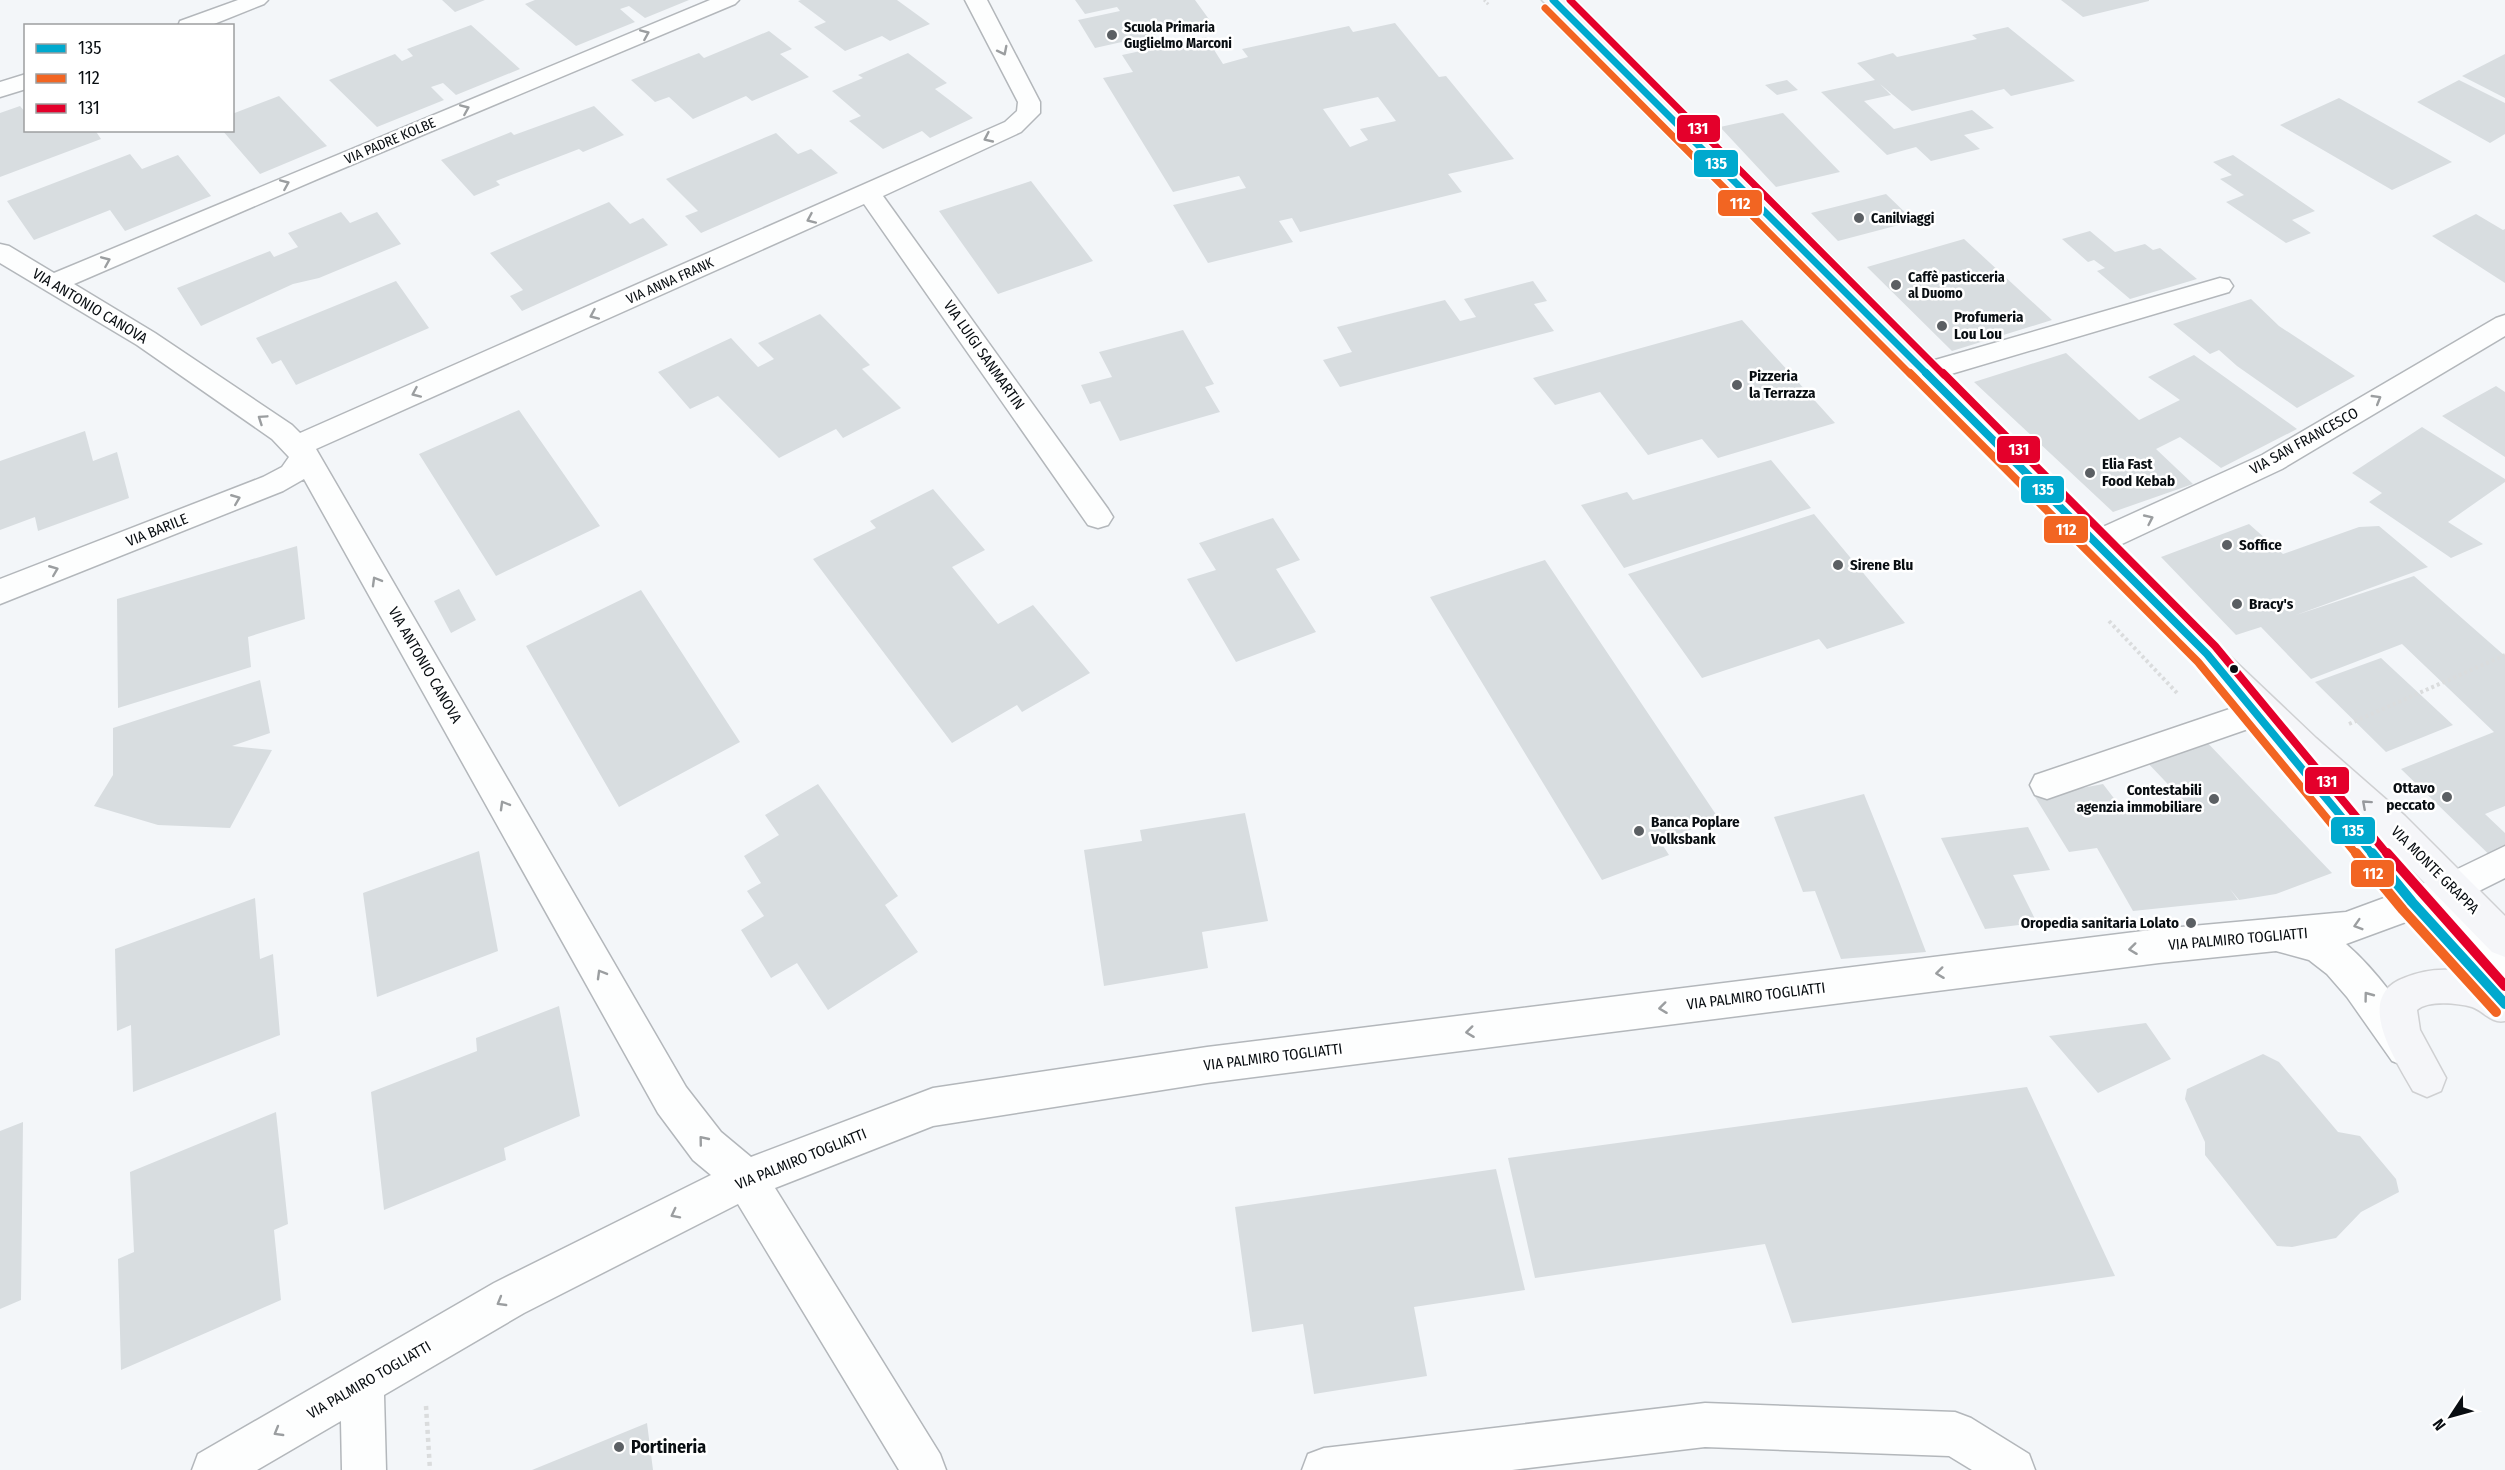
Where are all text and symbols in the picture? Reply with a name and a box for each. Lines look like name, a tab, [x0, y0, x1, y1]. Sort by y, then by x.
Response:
place label: Scuola Primaria Guglielmo Marconi	[1124, 19, 1232, 52]
legend	[24, 24, 234, 132]
marker: Scuola Primaria Guglielmo Marconi	[1105, 28, 1119, 42]
one-way arrow	[639, 29, 650, 41]
text: 135	[78, 37, 101, 59]
one-way arrow	[996, 45, 1007, 55]
text: 112	[78, 67, 100, 89]
text: 131	[78, 97, 100, 119]
one-way arrow	[459, 104, 470, 116]
street label: VIA PADRE KOLBE	[342, 114, 439, 168]
line badge: 131	[1676, 114, 1721, 143]
text: 131	[1688, 119, 1708, 138]
one-way arrow	[984, 131, 995, 143]
line badge: 135	[1693, 149, 1739, 178]
text: 135	[1705, 154, 1727, 173]
one-way arrow	[279, 179, 290, 191]
line badge: 112	[1717, 189, 1763, 217]
text: 112	[1730, 194, 1751, 213]
place label: Canilviaggi	[1871, 210, 1935, 227]
one-way arrow	[806, 211, 817, 223]
marker: Canilviaggi	[1852, 211, 1866, 225]
street label: VIA ANNA FRANK	[624, 254, 717, 308]
one-way arrow	[100, 256, 111, 268]
street label: VIA ANTONIO CANOVA	[29, 265, 151, 348]
place label: Caffè pasticceria al Duomo	[1908, 269, 2005, 302]
marker: Caffè pasticceria al Duomo	[1889, 278, 1903, 292]
street label: VIA LUIGI SANMARTIN	[940, 297, 1028, 413]
one-way arrow	[589, 307, 600, 319]
place label: Profumeria Lou Lou	[1954, 308, 2024, 343]
marker: Profumeria Lou Lou	[1935, 319, 1949, 333]
place label: Pizzeria la Terrazza	[1749, 367, 1816, 402]
marker: Pizzeria la Terrazza	[1730, 378, 1744, 392]
one-way arrow	[411, 386, 422, 398]
one-way arrow	[2371, 395, 2381, 407]
street label: VIA SAN FRANCESCO	[2247, 404, 2361, 478]
one-way arrow	[258, 415, 269, 426]
line badge: 131	[1996, 435, 2041, 464]
text: 131	[2009, 440, 2029, 459]
place label: Elia Fast Food Kebab	[2102, 455, 2175, 490]
marker: Elia Fast Food Kebab	[2083, 466, 2097, 480]
line badge: 135	[2020, 475, 2065, 504]
text: 135	[2032, 480, 2054, 499]
one-way arrow	[230, 494, 241, 506]
street label: VIA BARILE	[124, 510, 190, 550]
one-way arrow	[2143, 514, 2154, 526]
line badge: 112	[2043, 515, 2089, 544]
text: 112	[2056, 520, 2077, 539]
place label: Soffice	[2239, 536, 2282, 554]
marker: Soffice	[2220, 538, 2234, 552]
place label: Sirene Blu	[1850, 556, 1913, 574]
marker: Sirene Blu	[1831, 558, 1845, 572]
one-way arrow	[48, 565, 59, 577]
one-way arrow	[372, 577, 384, 587]
place label: Bracy's	[2249, 595, 2294, 613]
marker: Bracy's	[2230, 597, 2244, 611]
street label: VIA ANTONIO CANOVA	[384, 604, 466, 726]
unlabelled marker	[2228, 663, 2240, 675]
line badge: 131	[2304, 766, 2350, 795]
text: 131	[2317, 772, 2337, 791]
place label: Ottavo peccato	[2386, 779, 2435, 814]
place label: Contestabili agenzia immobiliare	[2076, 781, 2202, 816]
marker: Ottavo peccato	[2440, 790, 2454, 804]
marker: Contestabili agenzia immobiliare	[2207, 792, 2221, 806]
one-way arrow	[2362, 800, 2373, 811]
one-way arrow	[500, 801, 511, 811]
place label: Banca Poplare Volksbank	[1650, 813, 1740, 848]
line badge: 135	[2330, 816, 2376, 845]
text: 135	[2342, 821, 2364, 840]
street label: VIA MONTE GRAPPA	[2387, 822, 2483, 918]
marker: Banca Poplare Volksbank	[1632, 824, 1646, 838]
line badge: 112	[2350, 859, 2395, 888]
text: 112	[2363, 864, 2384, 883]
place label: Oropedia sanitaria Lolato	[2021, 914, 2179, 932]
marker: Oropedia sanitaria Lolato	[2184, 916, 2198, 930]
one-way arrow	[2353, 918, 2364, 930]
street label: VIA PALMIRO TOGLIATTI	[2168, 924, 2308, 954]
one-way arrow	[2129, 942, 2138, 954]
one-way arrow	[1935, 966, 1945, 979]
one-way arrow	[596, 970, 608, 981]
street label: VIA PALMIRO TOGLIATTI	[1685, 979, 1827, 1013]
one-way arrow	[2364, 992, 2375, 1003]
one-way arrow	[1659, 1001, 1668, 1014]
one-way arrow	[1465, 1025, 1474, 1038]
street label: VIA PALMIRO TOGLIATTI	[1202, 1040, 1344, 1074]
street label: VIA PALMIRO TOGLIATTI	[733, 1124, 869, 1194]
one-way arrow	[699, 1136, 710, 1147]
one-way arrow	[671, 1207, 682, 1219]
one-way arrow	[497, 1295, 507, 1306]
street label: VIA PALMIRO TOGLIATTI	[304, 1337, 434, 1423]
north arrow	[2421, 1386, 2481, 1446]
text: N	[2429, 1415, 2450, 1434]
one-way arrow	[274, 1425, 285, 1437]
place label: Portineria	[631, 1436, 706, 1458]
marker: Portineria	[612, 1440, 626, 1454]

